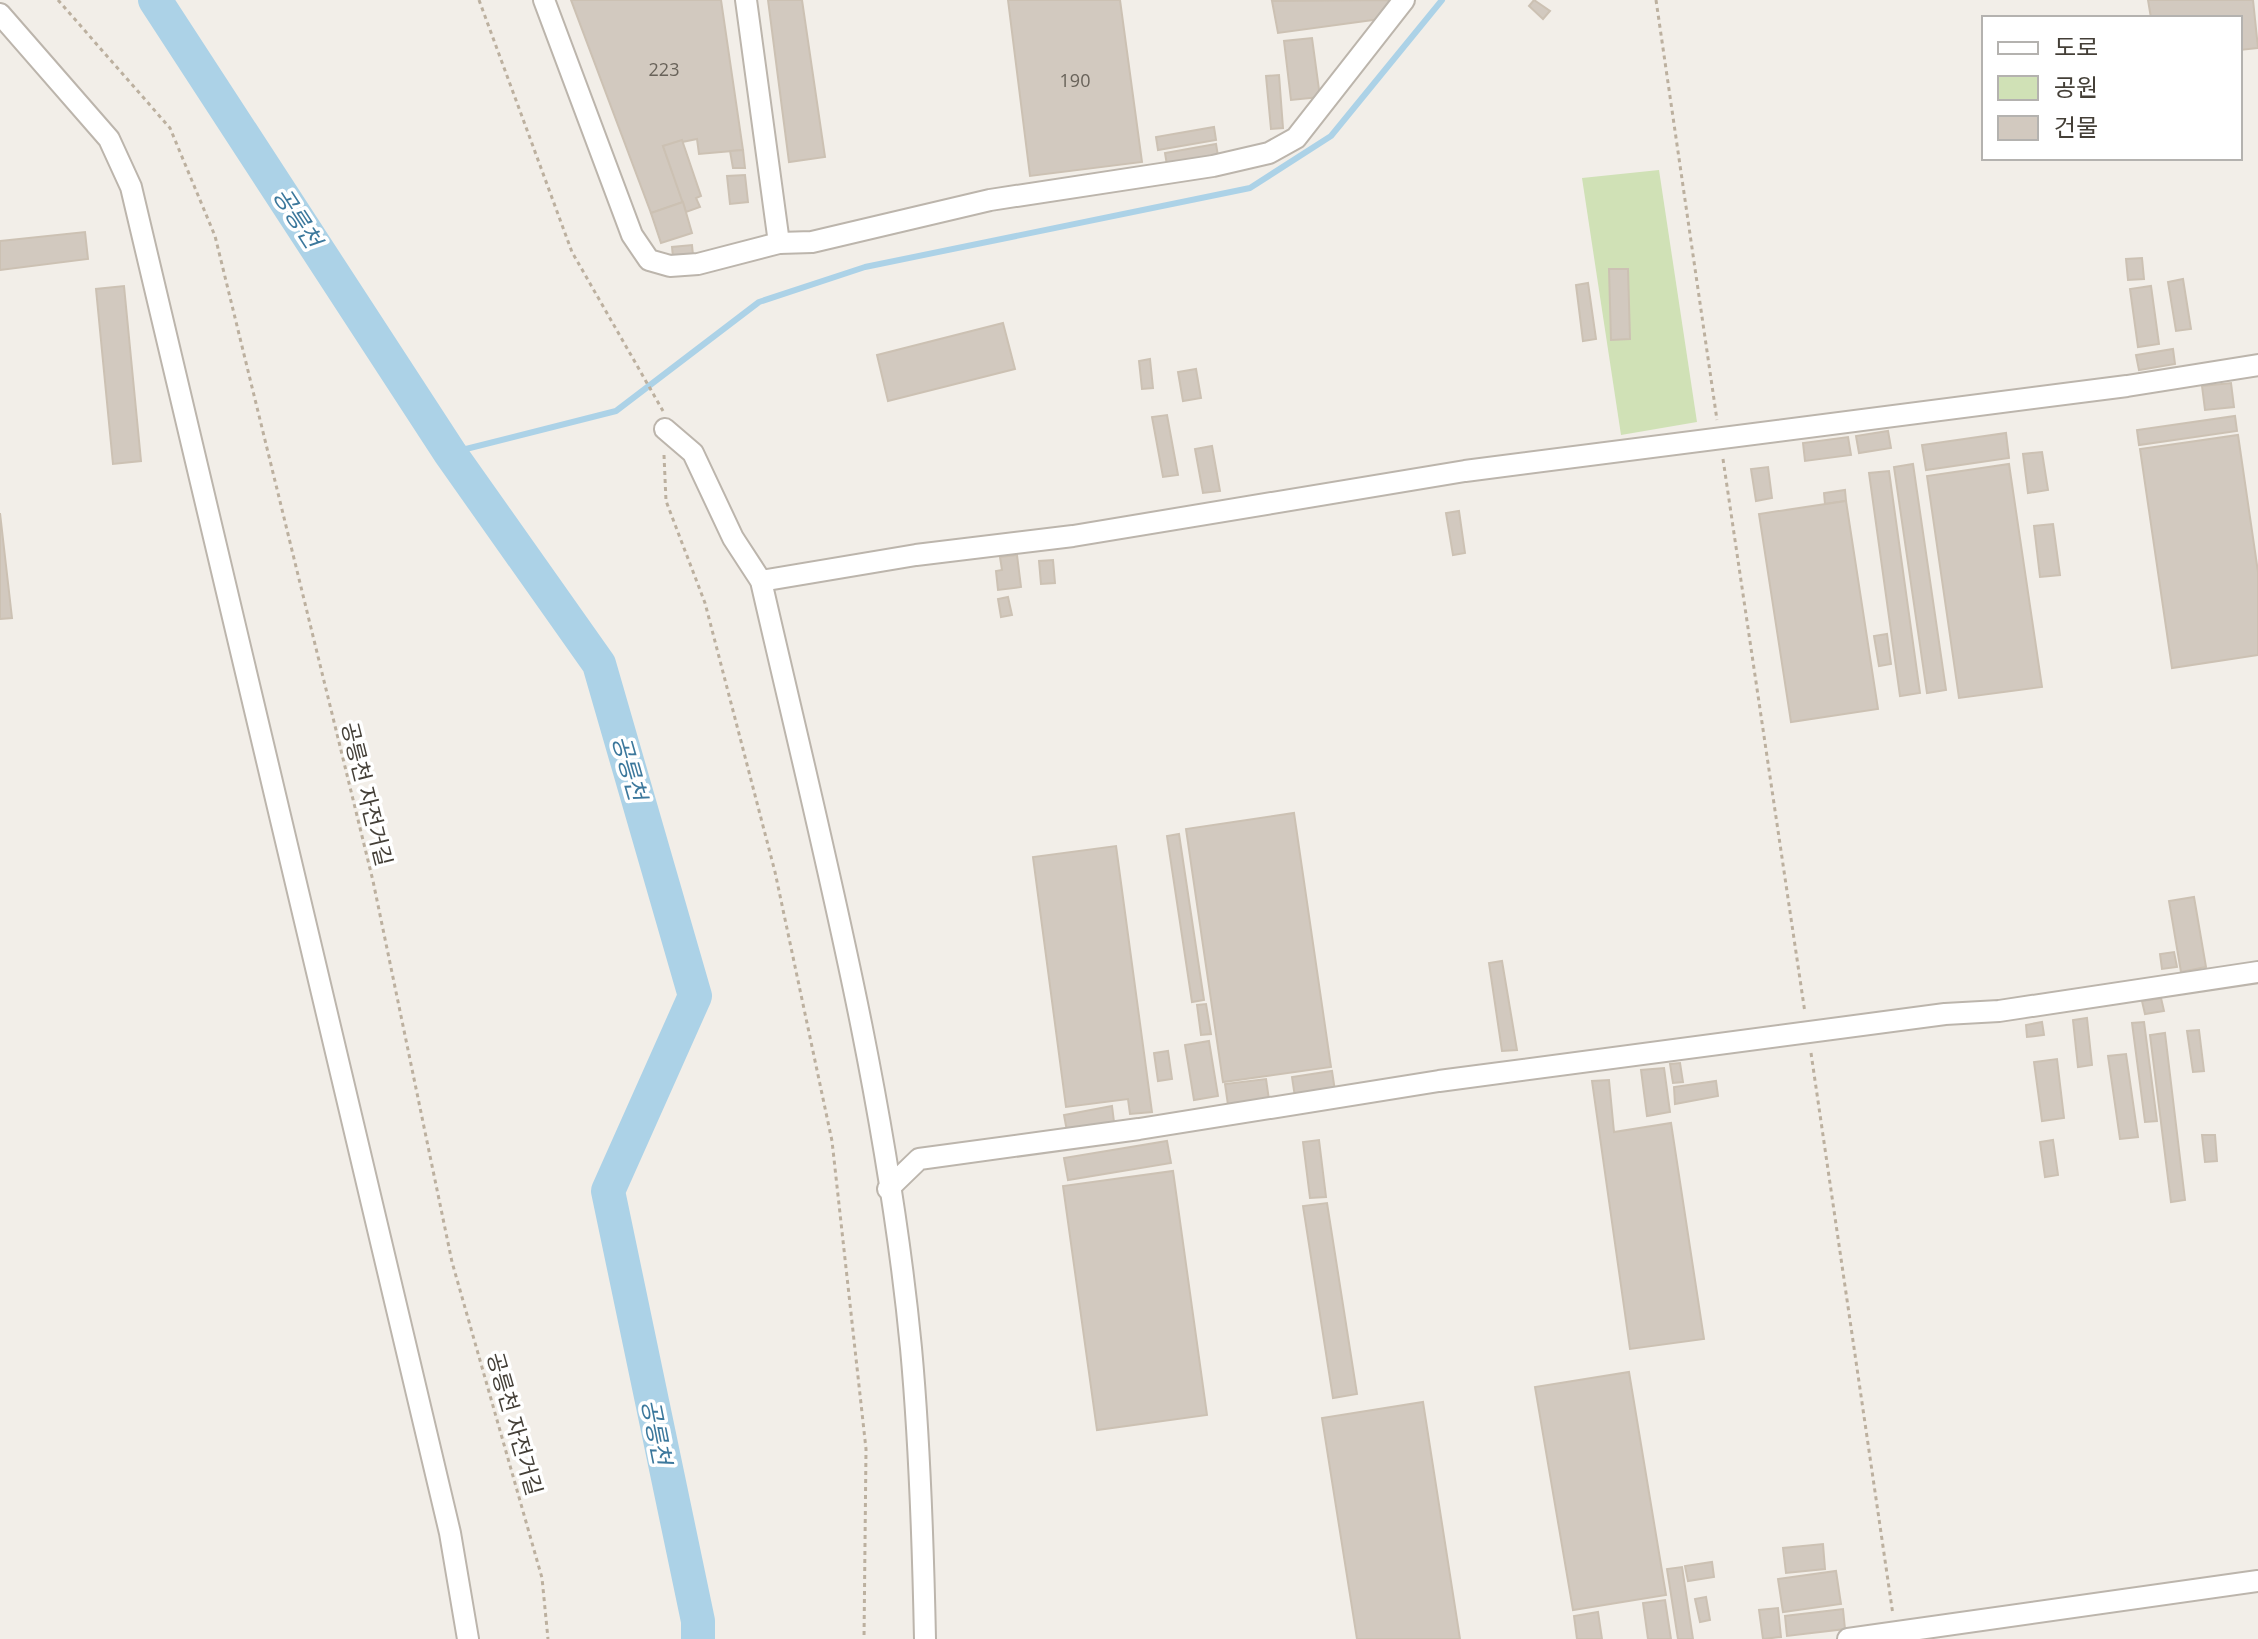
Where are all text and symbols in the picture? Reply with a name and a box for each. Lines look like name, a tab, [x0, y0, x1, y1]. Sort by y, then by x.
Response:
legend	[1982, 16, 2242, 160]
text: 도로	[2054, 30, 2098, 63]
house number: 223	[649, 57, 679, 81]
house number: 190	[1060, 68, 1090, 92]
text: 공원	[2054, 70, 2098, 103]
text: 건물	[2054, 110, 2098, 143]
water label: 공릉천	[266, 180, 332, 256]
street label: 공릉천 자전거길	[336, 719, 400, 869]
water label: 공릉천	[605, 731, 656, 807]
street label: 공릉천 자전거길	[481, 1349, 551, 1499]
water label: 공릉천	[635, 1396, 681, 1470]

